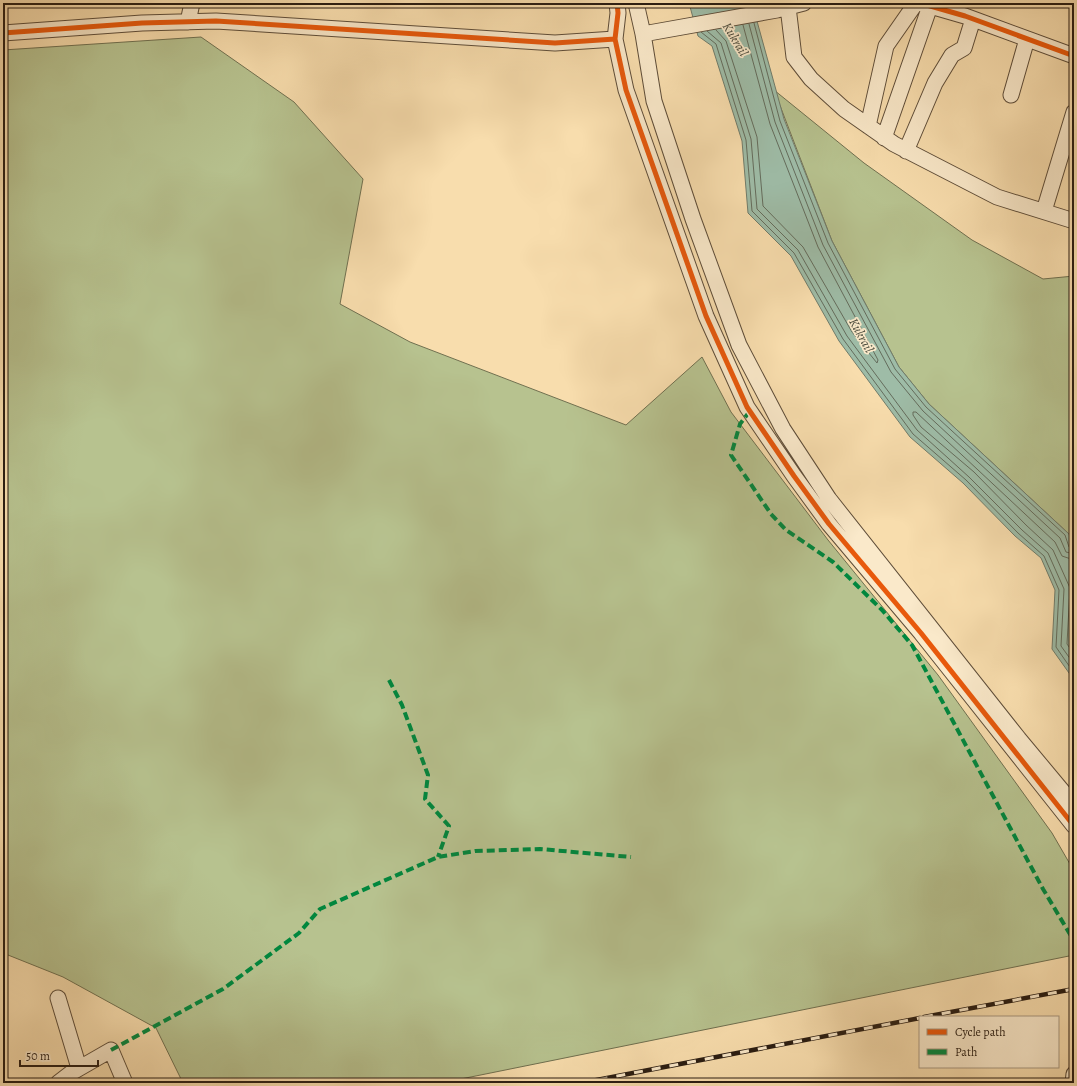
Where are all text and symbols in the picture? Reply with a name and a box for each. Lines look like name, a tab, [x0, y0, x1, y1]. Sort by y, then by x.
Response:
water label: Kukrail	[719, 19, 753, 60]
water label: Kukrail	[845, 315, 878, 356]
legend	[919, 1016, 1059, 1068]
text: Cycle path	[955, 1024, 1006, 1040]
scale bar	[20, 1042, 98, 1068]
text: Path	[955, 1044, 978, 1060]
text: 50 m	[26, 1048, 50, 1064]

